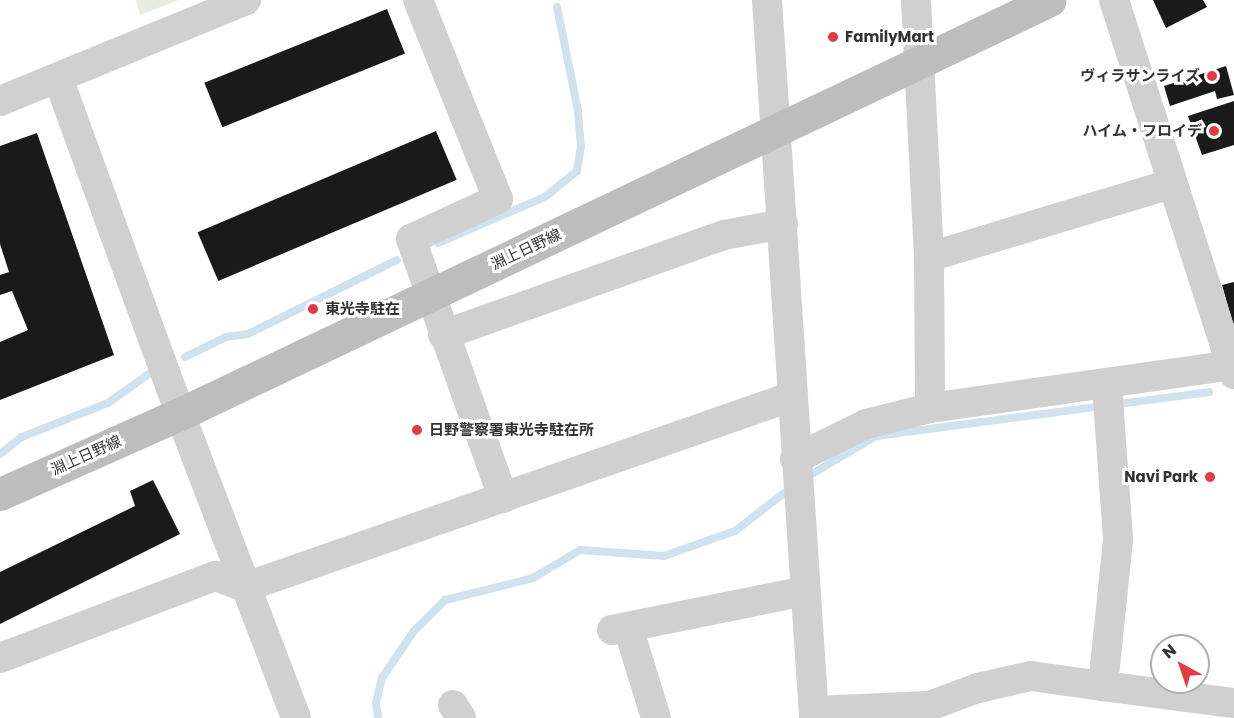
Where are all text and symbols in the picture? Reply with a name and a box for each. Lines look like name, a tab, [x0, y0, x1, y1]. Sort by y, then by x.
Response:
place label: FamilyMart	[845, 28, 934, 46]
marker: FamilyMart	[826, 30, 840, 44]
place label: ヴィラサンライズ	[1080, 67, 1200, 85]
marker: ヴィラサンライズ	[1205, 69, 1219, 83]
place label: ハイム・フロイデ	[1082, 122, 1202, 140]
marker: ハイム・フロイデ	[1207, 124, 1221, 138]
street label: 淵上日野線	[488, 225, 564, 273]
place label: 東光寺駐在	[325, 300, 400, 318]
marker: 東光寺駐在	[306, 302, 320, 316]
place label: 日野警察署東光寺駐在所	[429, 421, 594, 439]
marker: 日野警察署東光寺駐在所	[410, 423, 424, 437]
street label: 淵上日野線	[48, 432, 124, 478]
place label: Navi Park	[1124, 468, 1198, 486]
marker: Navi Park	[1203, 470, 1217, 484]
north arrow	[1150, 634, 1210, 694]
text: N	[1157, 639, 1181, 664]

